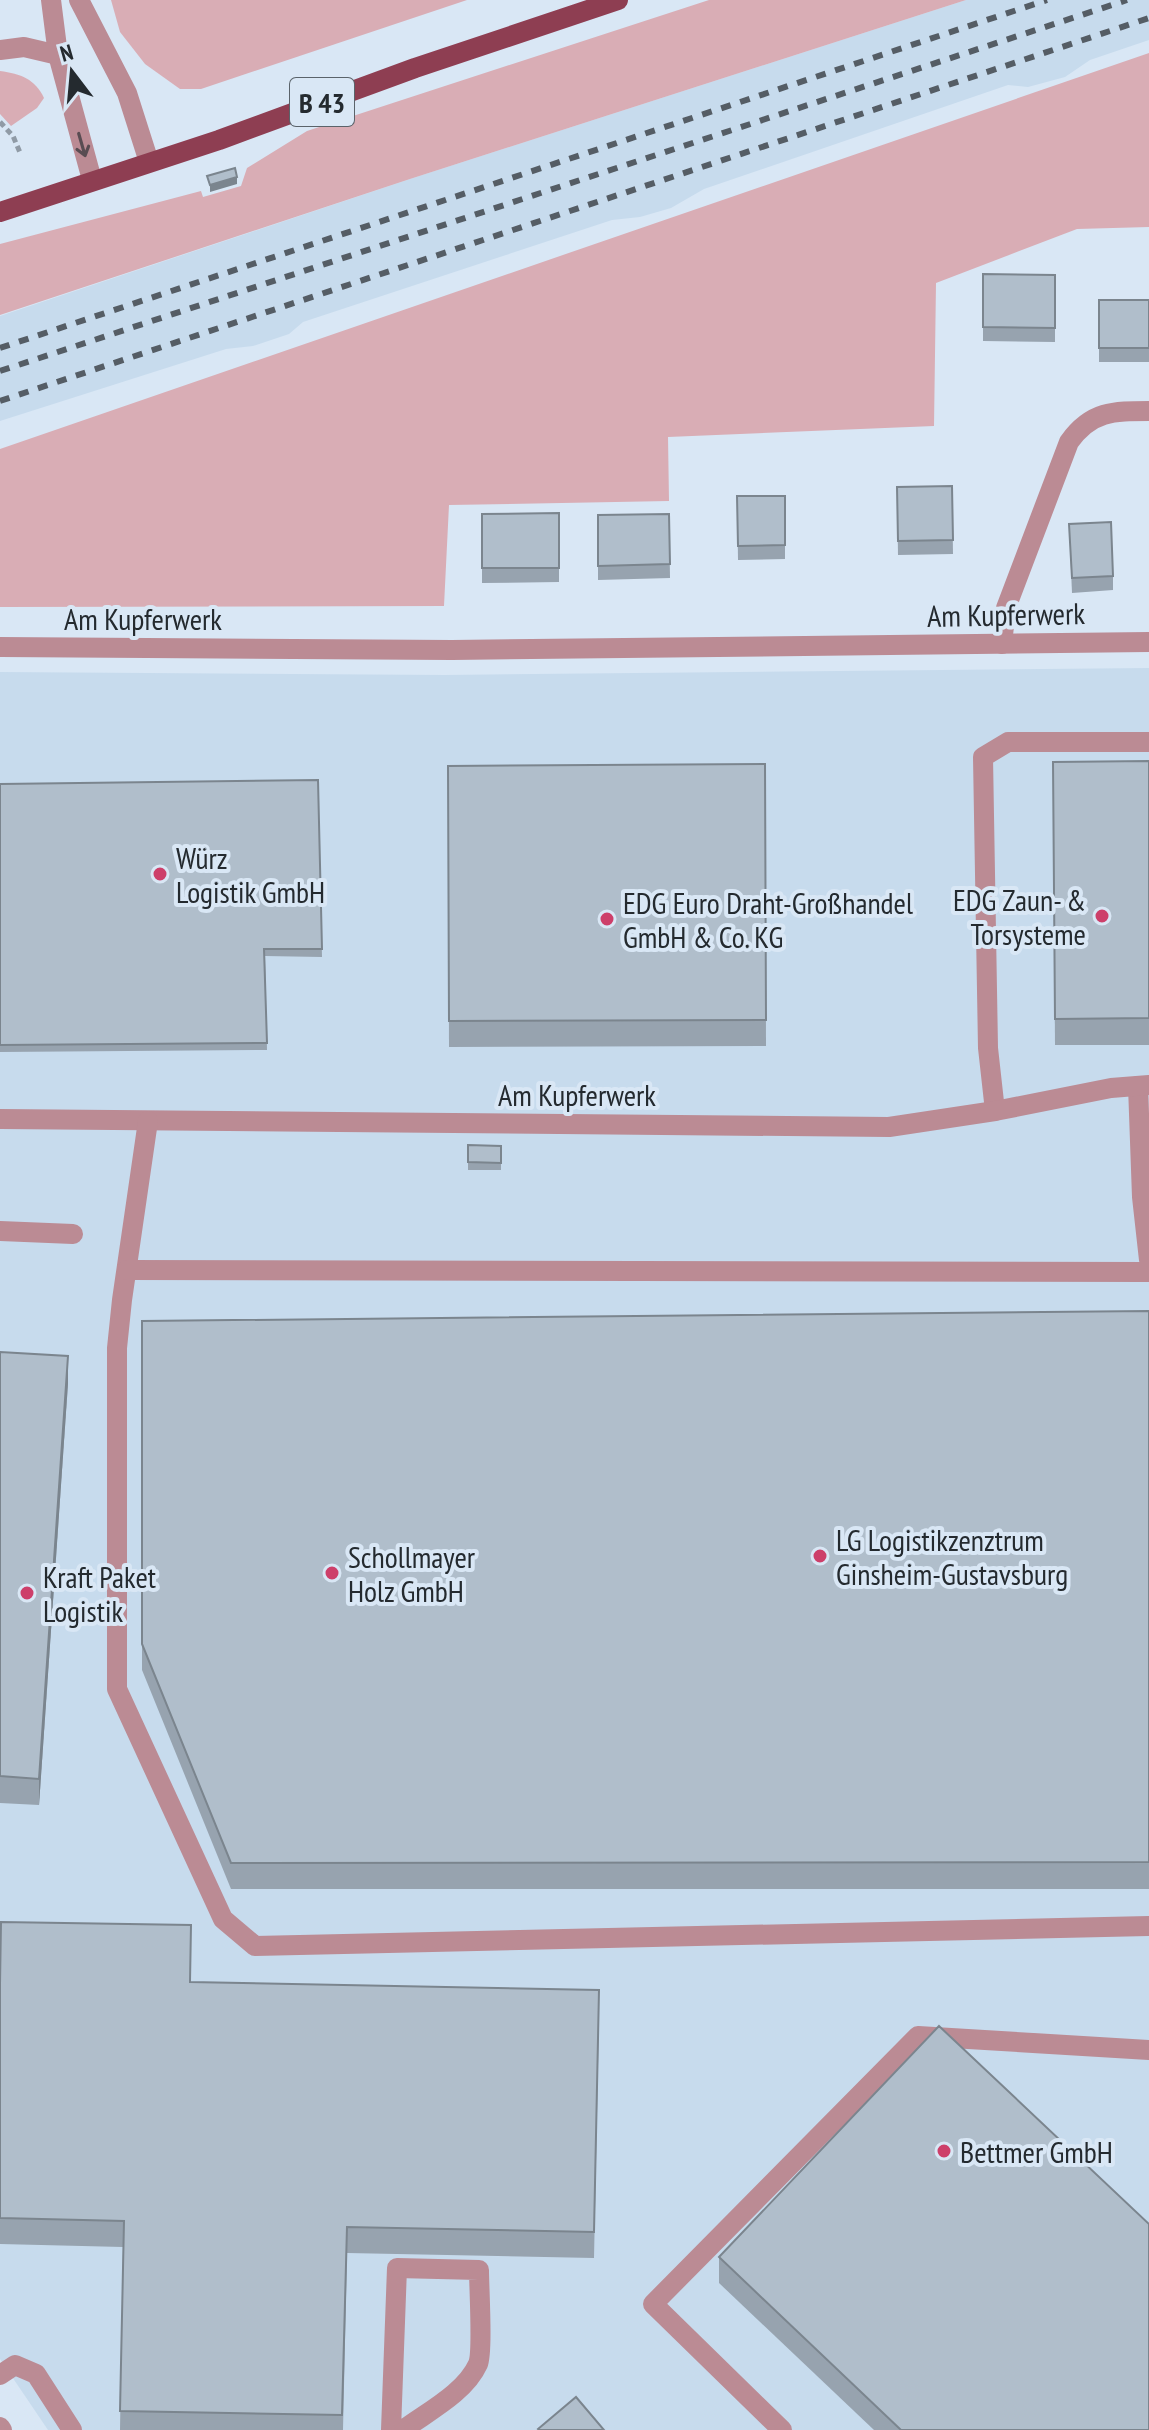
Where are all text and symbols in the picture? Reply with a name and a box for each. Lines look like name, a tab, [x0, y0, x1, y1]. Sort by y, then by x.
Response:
north arrow	[32, 32, 112, 112]
text: N	[57, 38, 76, 68]
road number: B 43	[290, 78, 354, 126]
one-way arrow	[75, 131, 90, 157]
street label: Am Kupferwerk	[927, 593, 1086, 635]
street label: Am Kupferwerk	[64, 599, 222, 638]
place label: Würz Logistik GmbH	[176, 838, 325, 911]
marker: Würz Logistik GmbH	[151, 865, 169, 883]
place label: EDG Zaun- & Torsysteme	[953, 880, 1086, 953]
place label: EDG Euro Draht-Großhandel GmbH & Co. KG	[623, 883, 913, 956]
marker: EDG Zaun- & Torsysteme	[1093, 907, 1111, 925]
marker: EDG Euro Draht-Großhandel GmbH & Co. KG	[598, 910, 616, 928]
street label: Am Kupferwerk	[498, 1075, 656, 1114]
place label: LG Logistikzenztrum Ginsheim-Gustavsburg	[836, 1520, 1068, 1593]
place label: Schollmayer Holz GmbH	[348, 1537, 476, 1610]
marker: LG Logistikzenztrum Ginsheim-Gustavsburg	[811, 1547, 829, 1565]
place label: Kraft Paket Logistik	[43, 1557, 157, 1630]
marker: Schollmayer Holz GmbH	[323, 1564, 341, 1582]
marker: Kraft Paket Logistik	[18, 1584, 36, 1602]
place label: Bettmer GmbH	[960, 2132, 1113, 2171]
marker: Bettmer GmbH	[935, 2142, 953, 2160]

